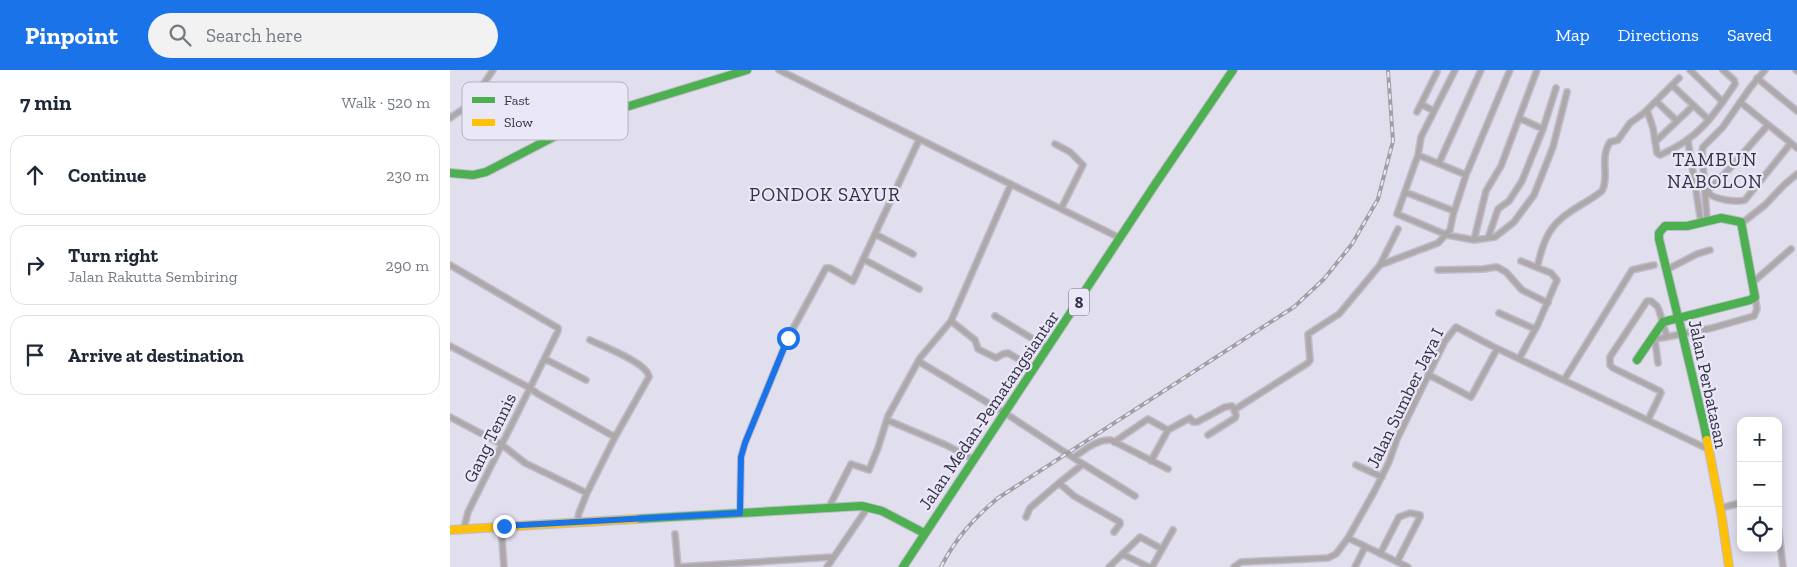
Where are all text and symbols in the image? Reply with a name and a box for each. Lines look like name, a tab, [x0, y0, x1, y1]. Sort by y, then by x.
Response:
search box	[148, 13, 498, 58]
text: Pinpoint	[25, 21, 118, 50]
icon: search	[166, 21, 194, 49]
text: Search here	[206, 24, 302, 47]
text: Map	[1555, 24, 1590, 46]
text: Directions	[1618, 24, 1699, 46]
text: Saved	[1727, 24, 1772, 46]
legend	[462, 82, 628, 140]
text: 7 min	[20, 90, 71, 115]
text: Fast	[504, 92, 531, 109]
text: Walk · 520 m	[342, 93, 430, 112]
text: Slow	[504, 114, 533, 131]
district label: TAMBUN NABOLON	[1667, 148, 1763, 193]
icon: ahead	[21, 161, 49, 189]
text: Continue	[68, 164, 146, 187]
text: 230 m	[386, 166, 429, 185]
district label: PONDOK SAYUR	[749, 183, 901, 206]
text: Turn right	[68, 244, 158, 267]
icon: right	[21, 251, 49, 279]
text: 290 m	[386, 256, 429, 275]
text: Jalan Rakutta Sembiring	[68, 267, 238, 286]
road number: 8	[1069, 288, 1089, 316]
street label: Jalan Medan-Pematangsiantar	[914, 306, 1064, 514]
street label: Jalan Perbatasan	[1684, 318, 1733, 451]
street label: Jalan Sumber Jaya I	[1362, 325, 1448, 471]
route start	[777, 327, 800, 350]
icon: arrive	[21, 341, 49, 369]
text: Arrive at destination	[68, 344, 244, 367]
street label: Gang Tennis	[459, 389, 521, 486]
map controls	[1737, 417, 1782, 552]
button: +	[1737, 417, 1782, 462]
button: −	[1737, 462, 1782, 507]
button: locate	[1737, 507, 1782, 552]
route end	[493, 515, 516, 538]

